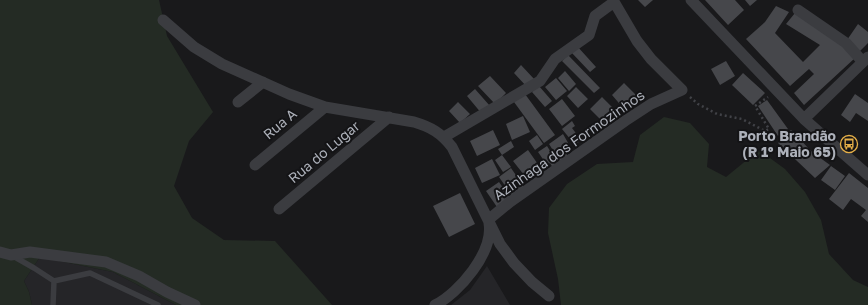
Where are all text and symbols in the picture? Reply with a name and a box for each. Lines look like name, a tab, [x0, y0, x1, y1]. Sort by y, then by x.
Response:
street label: Azinhaga dos Formozinhos	[490, 86, 647, 203]
street label: Rua A	[259, 104, 300, 143]
street label: Rua do Lugar	[285, 117, 363, 186]
place label: Porto Brandão (R 1º Maio 65)	[738, 127, 836, 160]
bus stop icon: Porto Brandão (R 1º Maio 65)	[839, 134, 859, 154]

